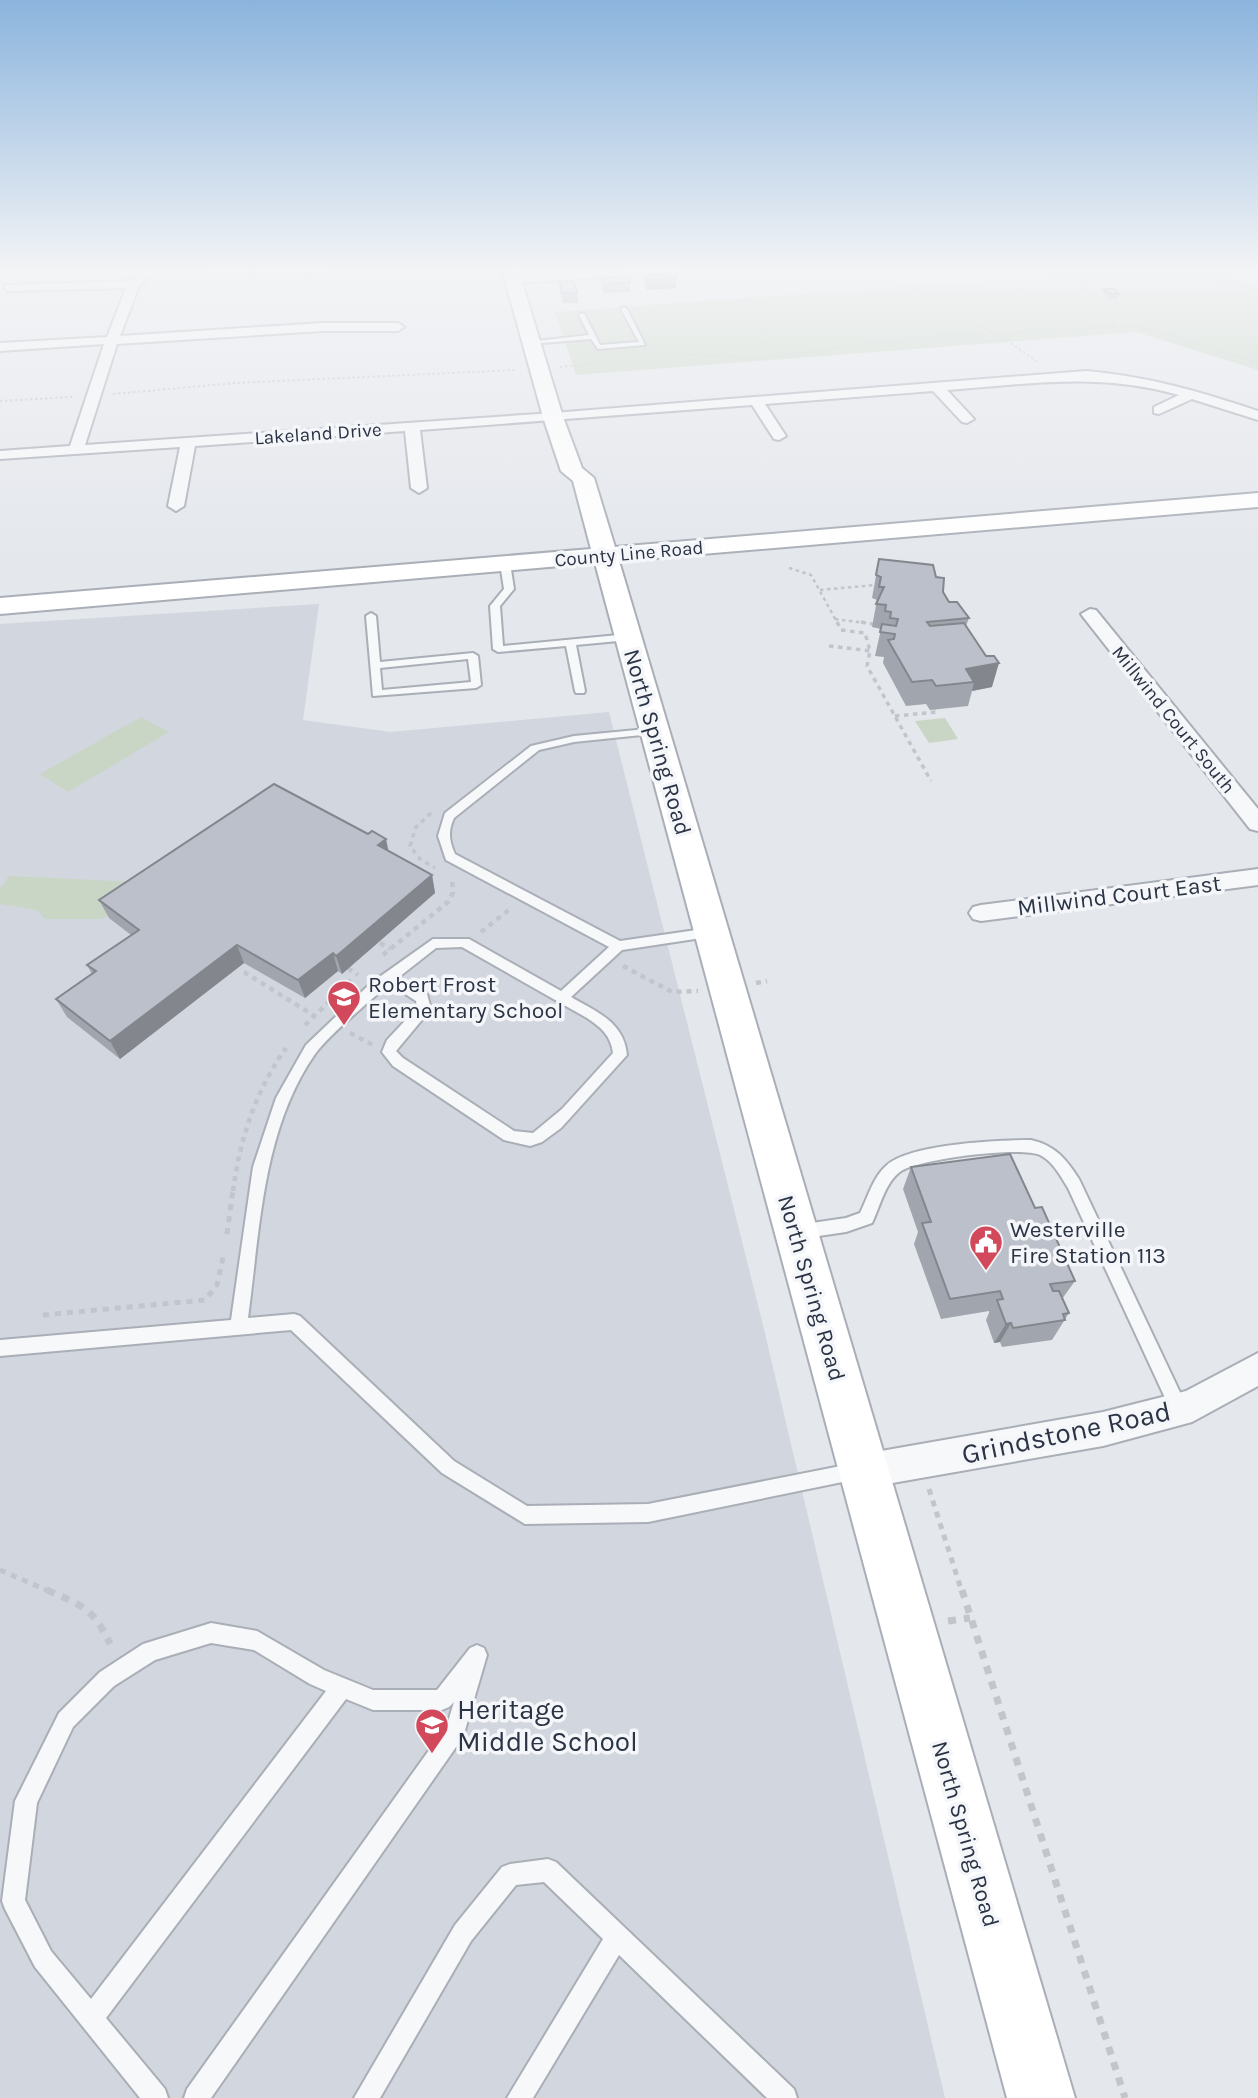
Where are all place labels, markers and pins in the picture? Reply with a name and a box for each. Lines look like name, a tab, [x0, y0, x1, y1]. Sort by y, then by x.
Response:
place label: Robert Frost Elementary School	[368, 971, 563, 1024]
school or university icon: Robert Frost Elementary School	[325, 978, 363, 1027]
place label: Westerville Fire Station 113	[1010, 1216, 1166, 1269]
public building icon: Westerville Fire Station 113	[967, 1223, 1005, 1272]
place label: Heritage Middle School	[457, 1693, 638, 1758]
school or university icon: Heritage Middle School	[413, 1706, 451, 1755]

